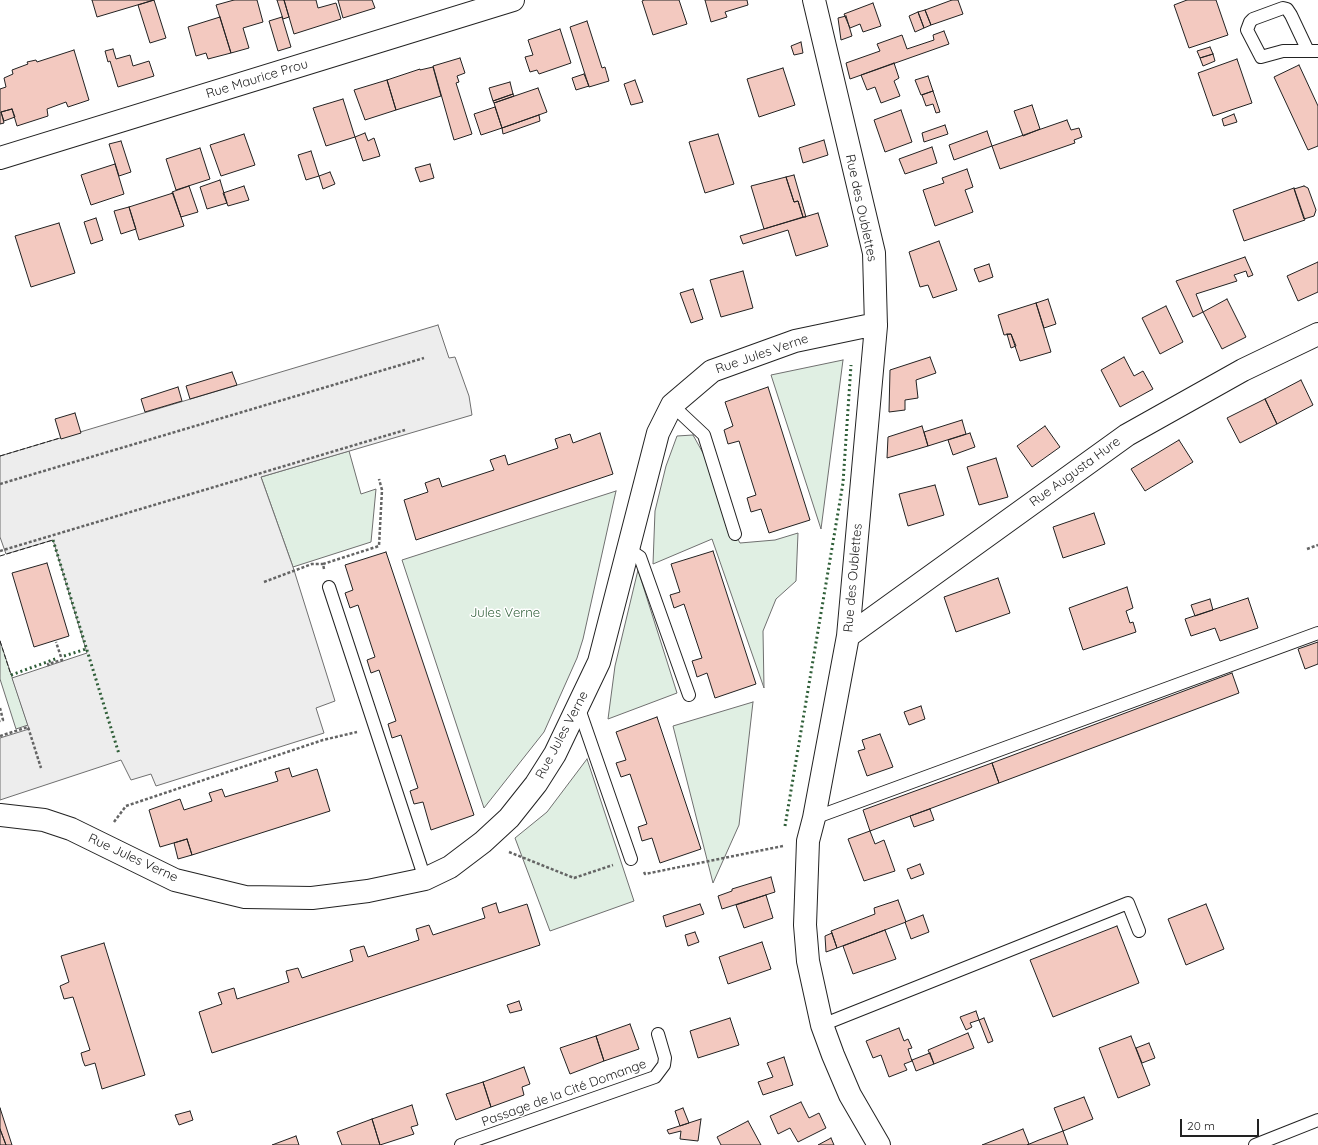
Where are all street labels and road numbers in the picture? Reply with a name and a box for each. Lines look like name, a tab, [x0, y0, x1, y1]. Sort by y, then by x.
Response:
street label: Rue Maurice Prou	[204, 56, 310, 102]
street label: Rue des Oublettes	[842, 153, 880, 263]
street label: Rue Jules Verne	[714, 331, 810, 377]
street label: Rue Augusta Hure	[1026, 434, 1124, 510]
street label: Rue des Oublettes	[840, 523, 866, 633]
street label: Rue Jules Verne	[532, 688, 592, 782]
street label: Rue Jules Verne	[86, 830, 180, 886]
street label: Passage de la Cité Domange	[480, 1056, 648, 1130]

